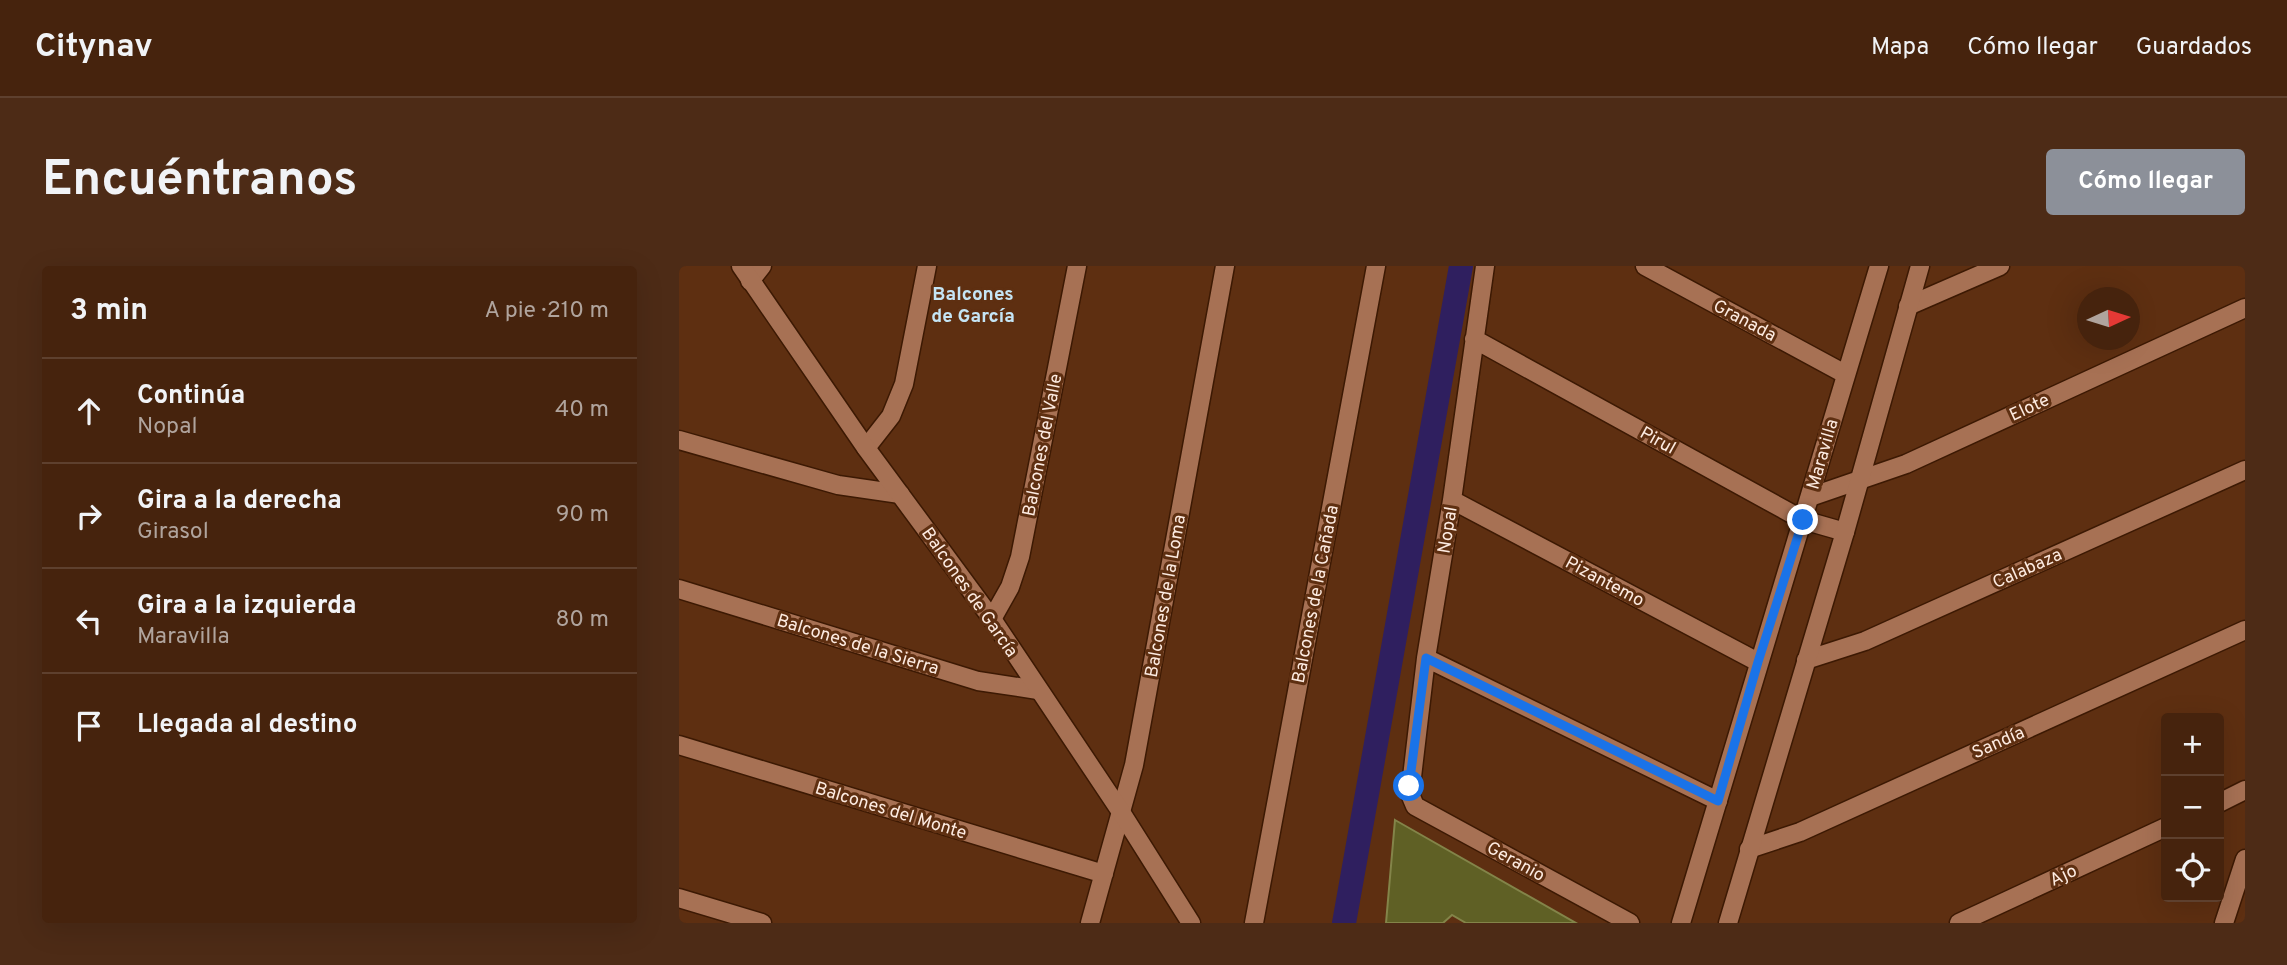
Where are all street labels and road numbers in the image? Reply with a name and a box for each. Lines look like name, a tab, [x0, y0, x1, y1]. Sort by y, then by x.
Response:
street label: Granada	[1709, 295, 1780, 348]
street label: Balcones del Valle	[1018, 372, 1069, 519]
street label: Elote	[2006, 389, 2053, 428]
street label: Maravilla	[1802, 416, 1844, 492]
street label: Pirul	[1635, 422, 1679, 460]
street label: Balcones de la Cañada	[1288, 503, 1345, 685]
street label: Nopal	[1433, 505, 1464, 555]
street label: Balcones de la Loma	[1141, 513, 1192, 680]
street label: Balcones de García	[915, 523, 1022, 662]
street label: Calabaza	[1989, 544, 2066, 595]
street label: Pizantemo	[1561, 552, 1648, 613]
street label: Balcones de la Sierra	[774, 610, 942, 681]
street label: Sandía	[1969, 722, 2028, 765]
street label: Balcones del Monte	[812, 777, 969, 845]
street label: Geranio	[1482, 837, 1549, 888]
street label: Ajo	[2046, 860, 2081, 893]

